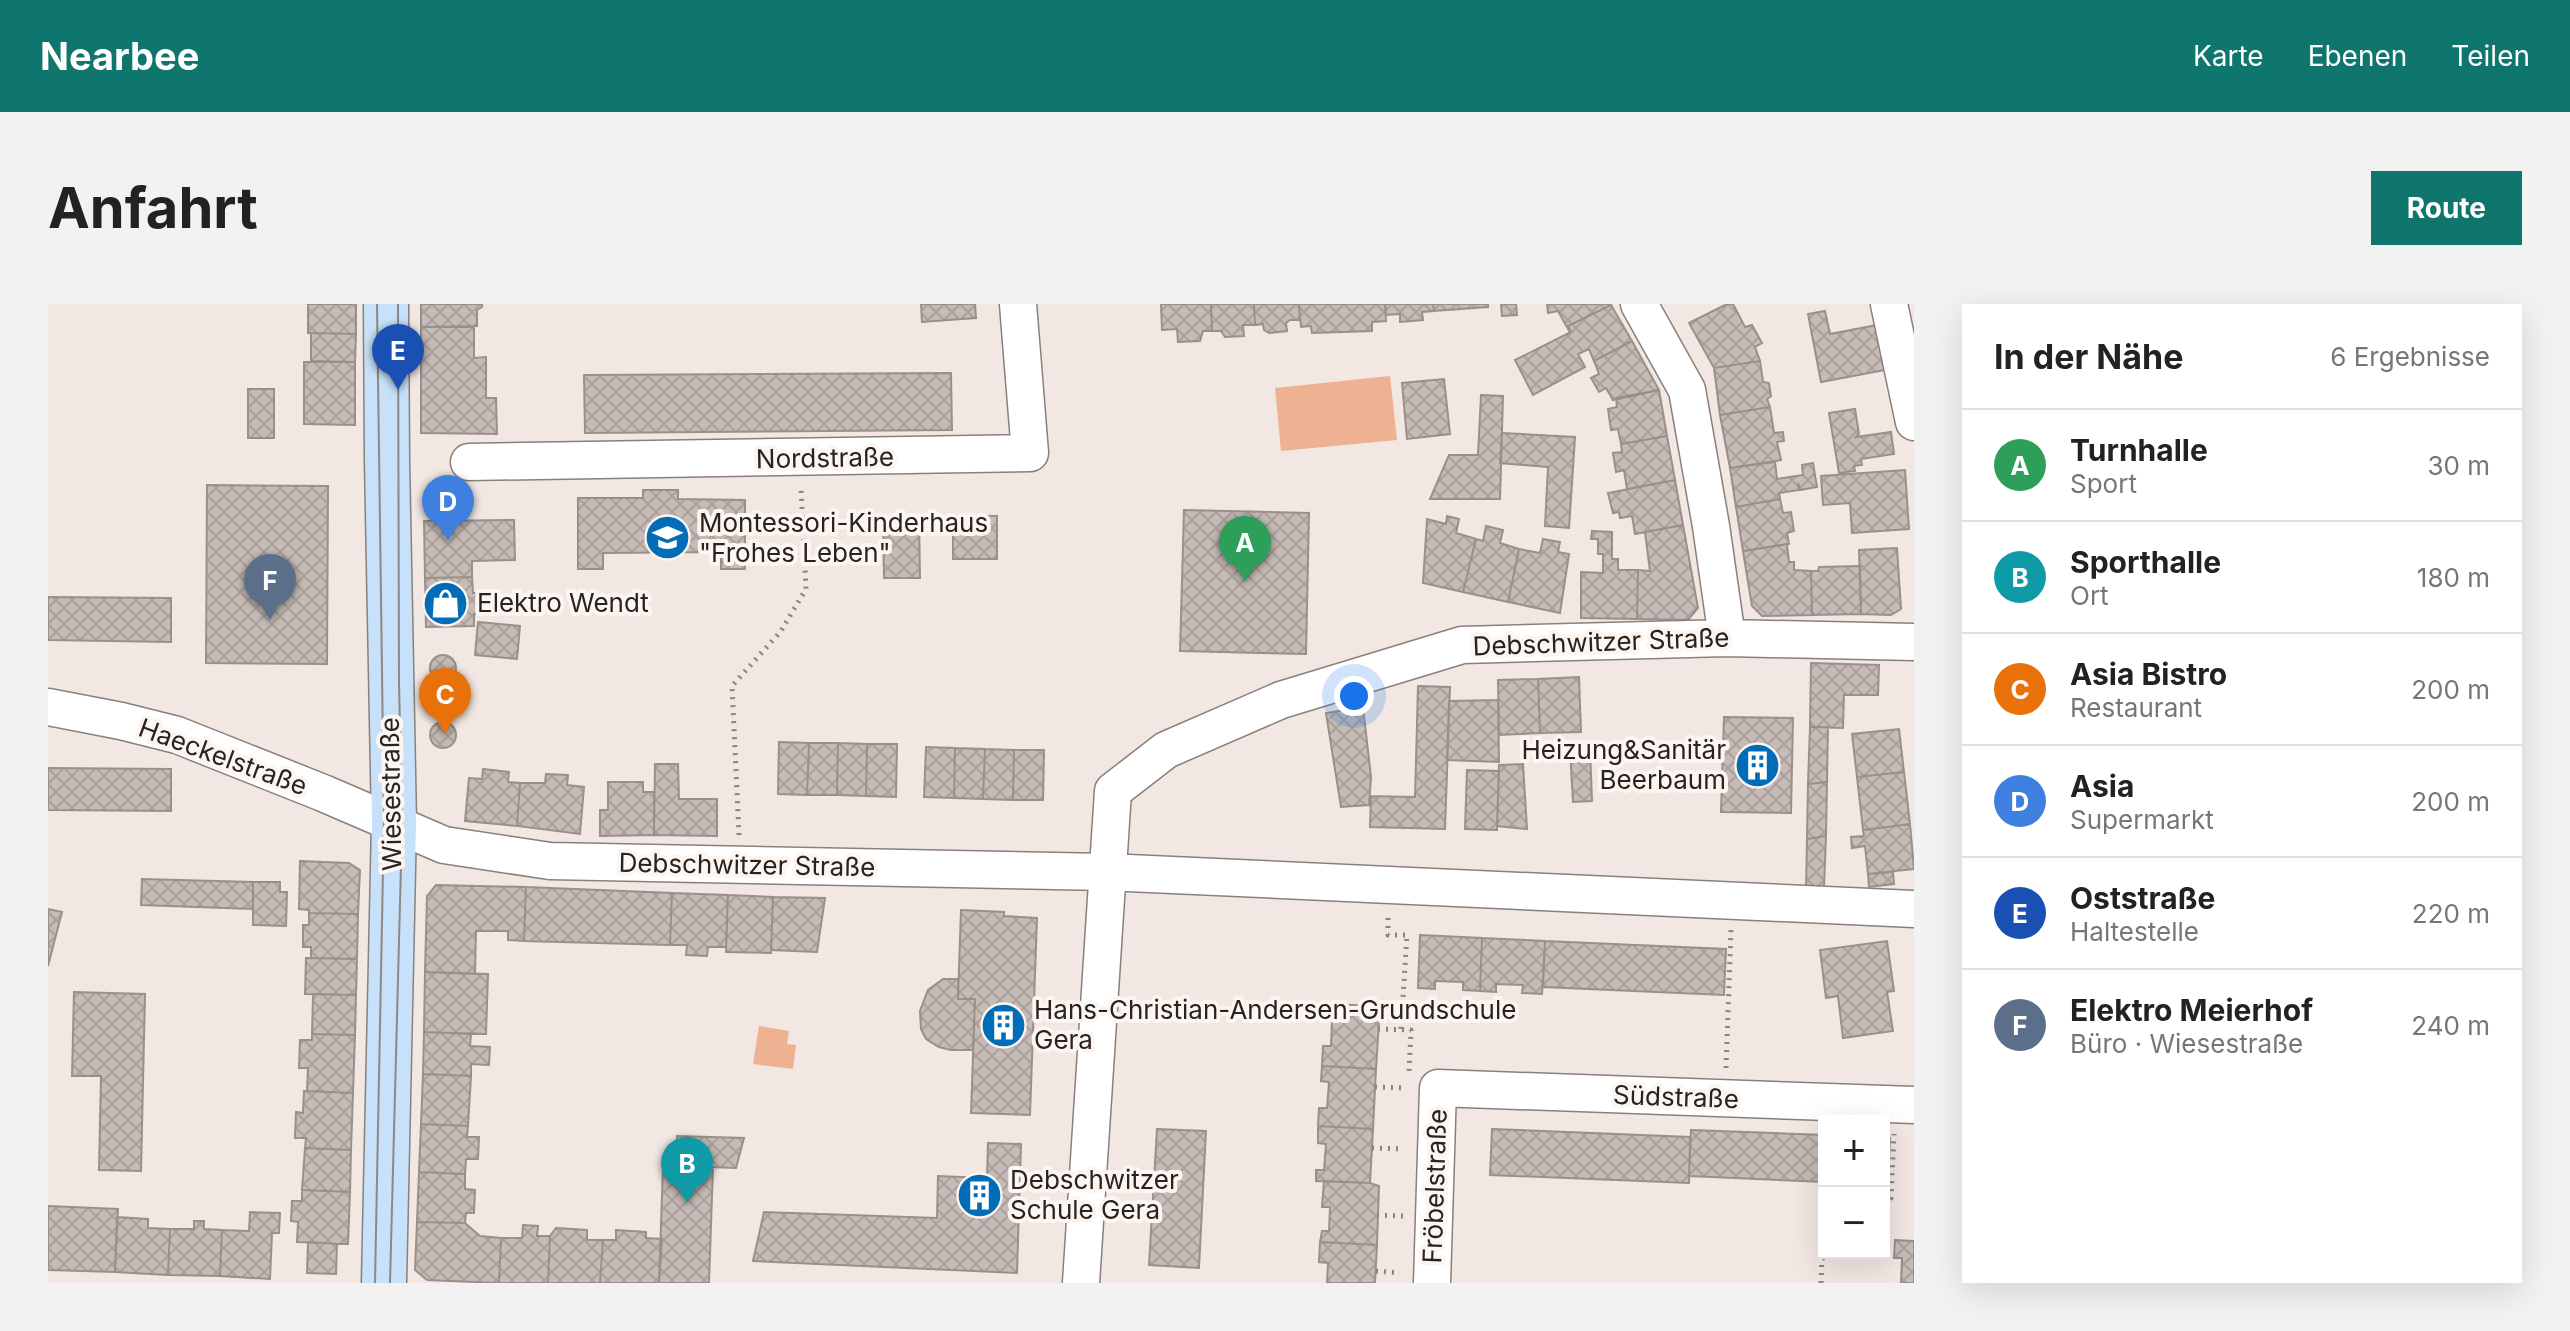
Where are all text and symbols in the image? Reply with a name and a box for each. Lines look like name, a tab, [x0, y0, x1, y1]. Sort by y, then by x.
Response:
text: Nearbee	[40, 33, 199, 79]
text: Karte	[2193, 39, 2264, 73]
text: Ebenen	[2308, 39, 2407, 73]
text: Teilen	[2451, 39, 2530, 73]
button: Route	[2371, 171, 2522, 245]
text: Anfahrt	[48, 174, 258, 242]
pin: E	[372, 324, 424, 390]
text: In der Nähe	[1994, 336, 2183, 377]
text: 6 Ergebnisse	[2330, 341, 2490, 372]
text: Turnhalle	[2070, 432, 2208, 468]
street label: Nordstraße	[756, 441, 894, 474]
text: A	[2010, 450, 2030, 481]
text: 30 m	[2427, 450, 2490, 481]
text: Sport	[2070, 468, 2137, 499]
pin: D	[422, 475, 474, 541]
place label: Montessori-Kinderhaus "Frohes Leben"	[699, 507, 988, 568]
school or university icon: Montessori-Kinderhaus "Frohes Leben"	[644, 514, 692, 562]
pin: A	[1219, 516, 1271, 582]
text: Sporthalle	[2070, 544, 2221, 580]
pin: F	[244, 554, 296, 620]
text: B	[2011, 562, 2029, 593]
text: 180 m	[2417, 562, 2490, 593]
shop icon: Elektro Wendt	[422, 579, 470, 627]
text: Ort	[2070, 580, 2109, 611]
place label: Elektro Wendt	[477, 587, 649, 618]
street label: Debschwitzer Straße	[1472, 622, 1730, 661]
text: Asia Bistro	[2070, 656, 2227, 692]
pin: C	[419, 668, 471, 734]
text: C	[2010, 674, 2030, 705]
text: 200 m	[2411, 674, 2490, 705]
your location	[1334, 676, 1374, 716]
text: Restaurant	[2070, 692, 2202, 723]
street label: Haeckelstraße	[135, 712, 312, 801]
street label: Wiesestraße	[374, 717, 407, 871]
place label: Heizung&Sanitär Beerbaum	[1521, 734, 1726, 795]
building icon: Heizung&Sanitär Beerbaum	[1733, 741, 1781, 789]
text: Asia	[2070, 768, 2134, 804]
text: D	[2011, 786, 2029, 817]
text: 200 m	[2411, 786, 2490, 817]
text: Supermarkt	[2070, 804, 2214, 835]
street label: Debschwitzer Straße	[618, 847, 876, 882]
text: Oststraße	[2070, 880, 2215, 916]
text: E	[2012, 898, 2028, 929]
text: 220 m	[2412, 898, 2490, 929]
text: Haltestelle	[2070, 916, 2199, 947]
text: Elektro Meierhof	[2070, 992, 2313, 1028]
place label: Hans-Christian-Andersen-Grundschule Gera	[1034, 994, 1516, 1055]
building icon: Hans-Christian-Andersen-Grundschule Gera	[979, 1001, 1027, 1049]
text: F	[2012, 1010, 2028, 1041]
text: 240 m	[2411, 1010, 2490, 1041]
text: Büro · Wiesestraße	[2070, 1028, 2303, 1059]
street label: Südstraße	[1613, 1079, 1739, 1114]
street label: Fröbelstraße	[1416, 1108, 1453, 1264]
map controls	[1818, 1115, 1890, 1259]
button: +	[1818, 1115, 1890, 1187]
pin: B	[661, 1137, 713, 1203]
place label: Debschwitzer Schule Gera	[1010, 1164, 1179, 1225]
building icon: Debschwitzer Schule Gera	[955, 1171, 1003, 1219]
button: −	[1818, 1187, 1890, 1259]

